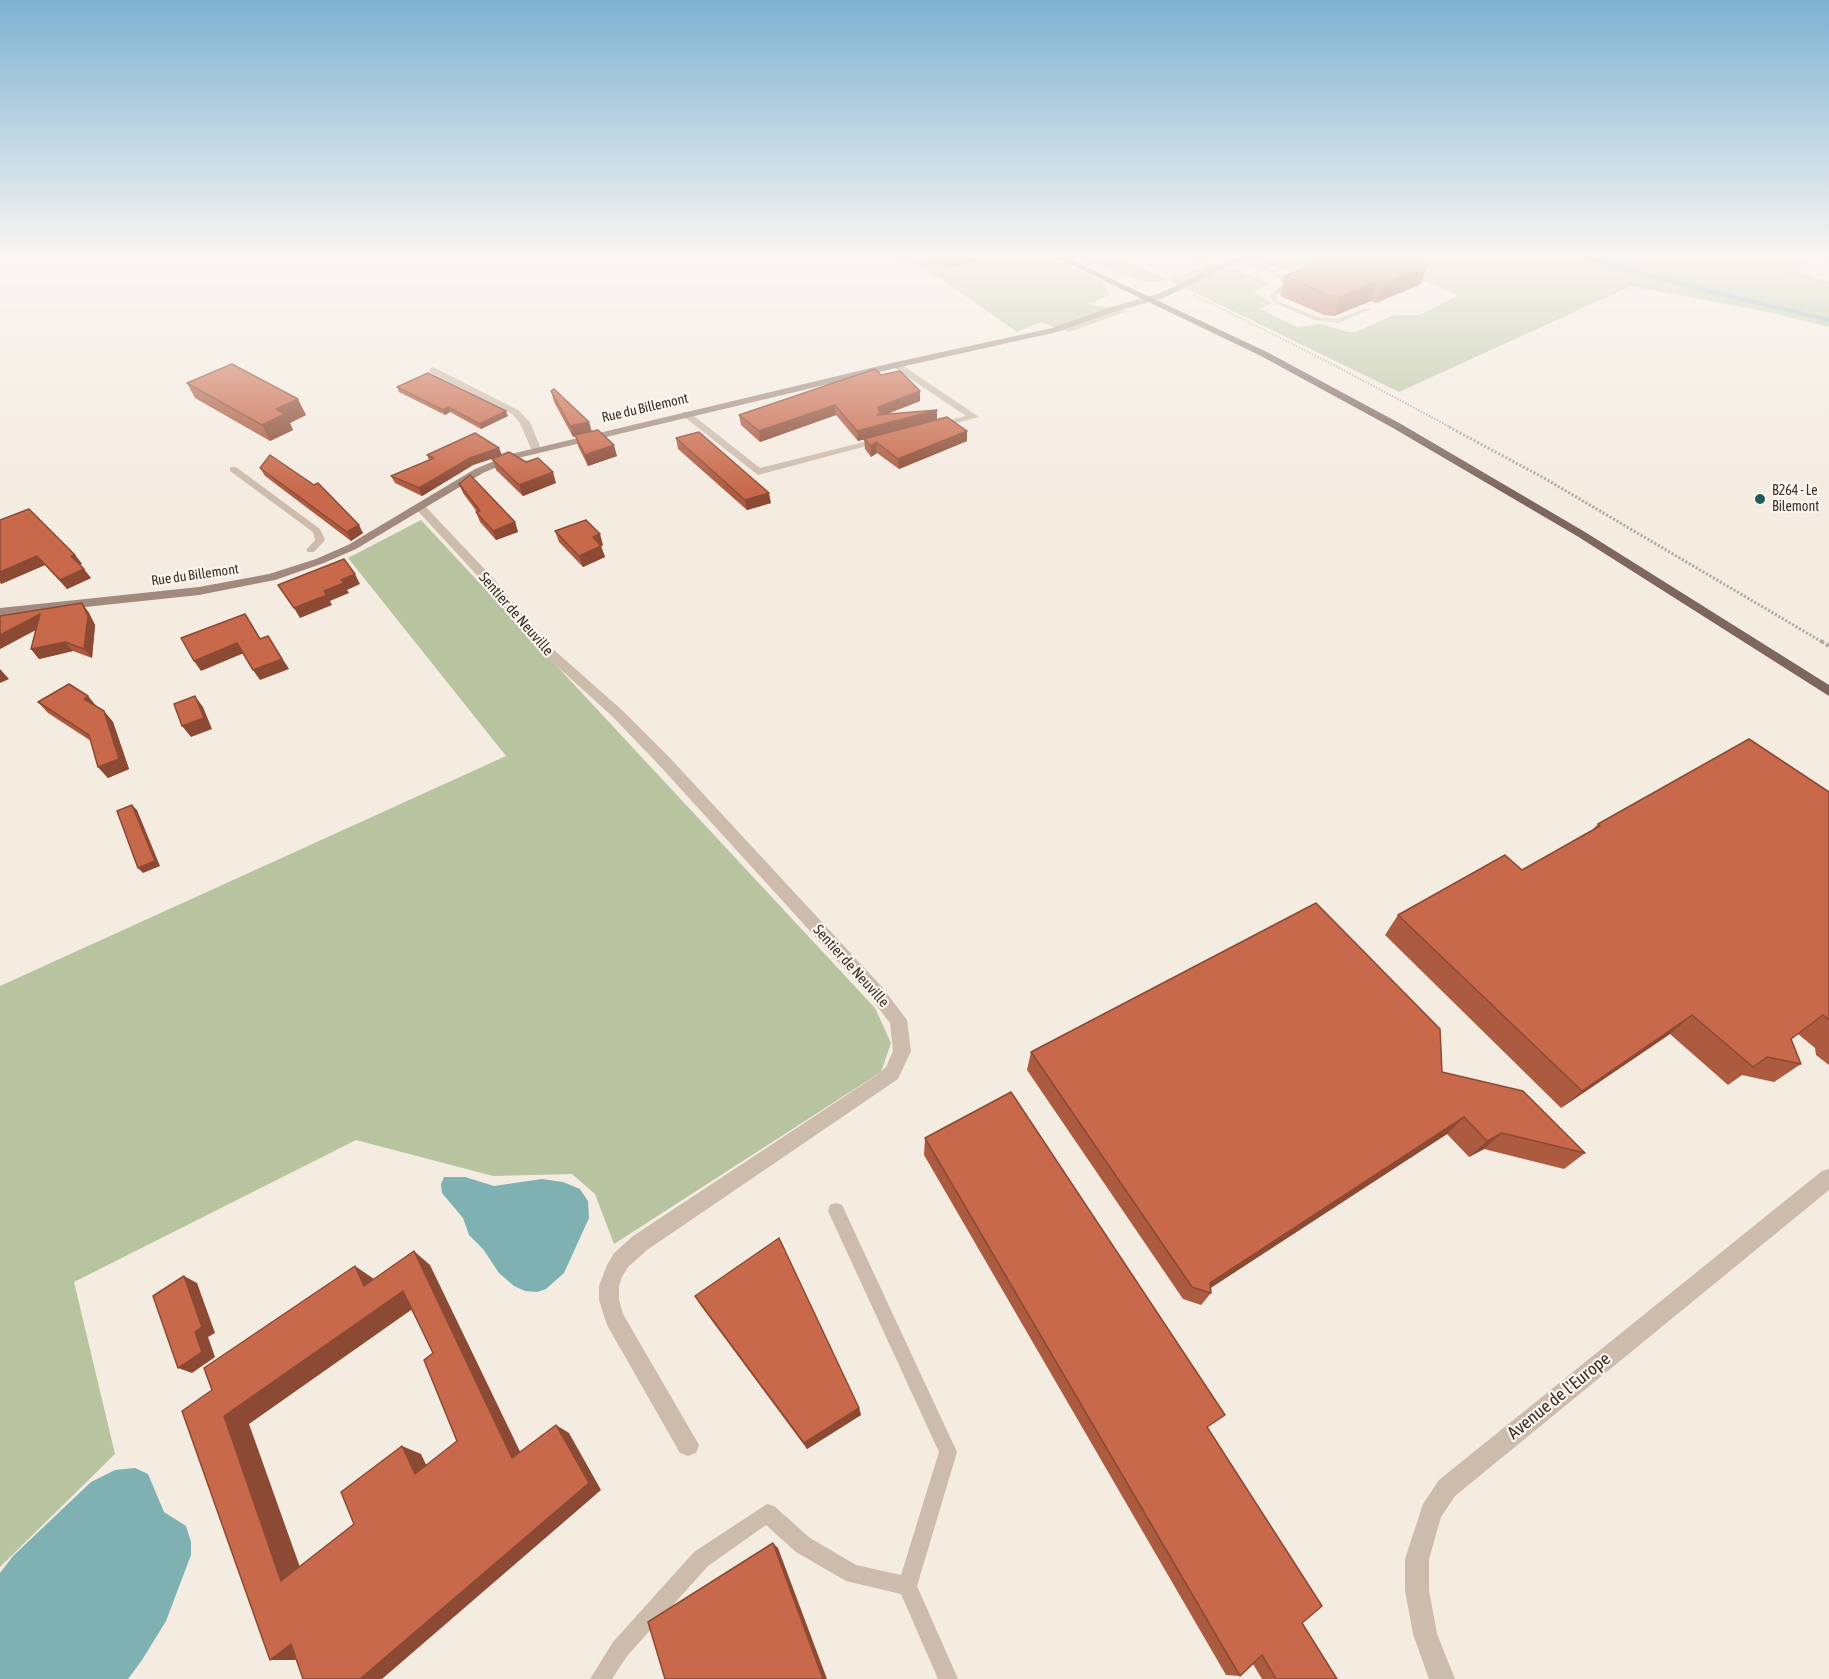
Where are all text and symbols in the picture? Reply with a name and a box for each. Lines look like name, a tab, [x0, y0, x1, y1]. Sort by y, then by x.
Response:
street label: Rue du Billemont	[600, 390, 690, 426]
place label: B264 - Le Bilemont	[1772, 483, 1819, 516]
marker: B264 - Le Bilemont	[1753, 492, 1767, 506]
street label: Rue du Billemont	[150, 561, 240, 589]
street label: Sentier de Neuville	[475, 569, 557, 659]
street label: Sentier de Neuville	[809, 921, 893, 1011]
street label: Avenue de l'Europe	[1503, 1348, 1615, 1444]

